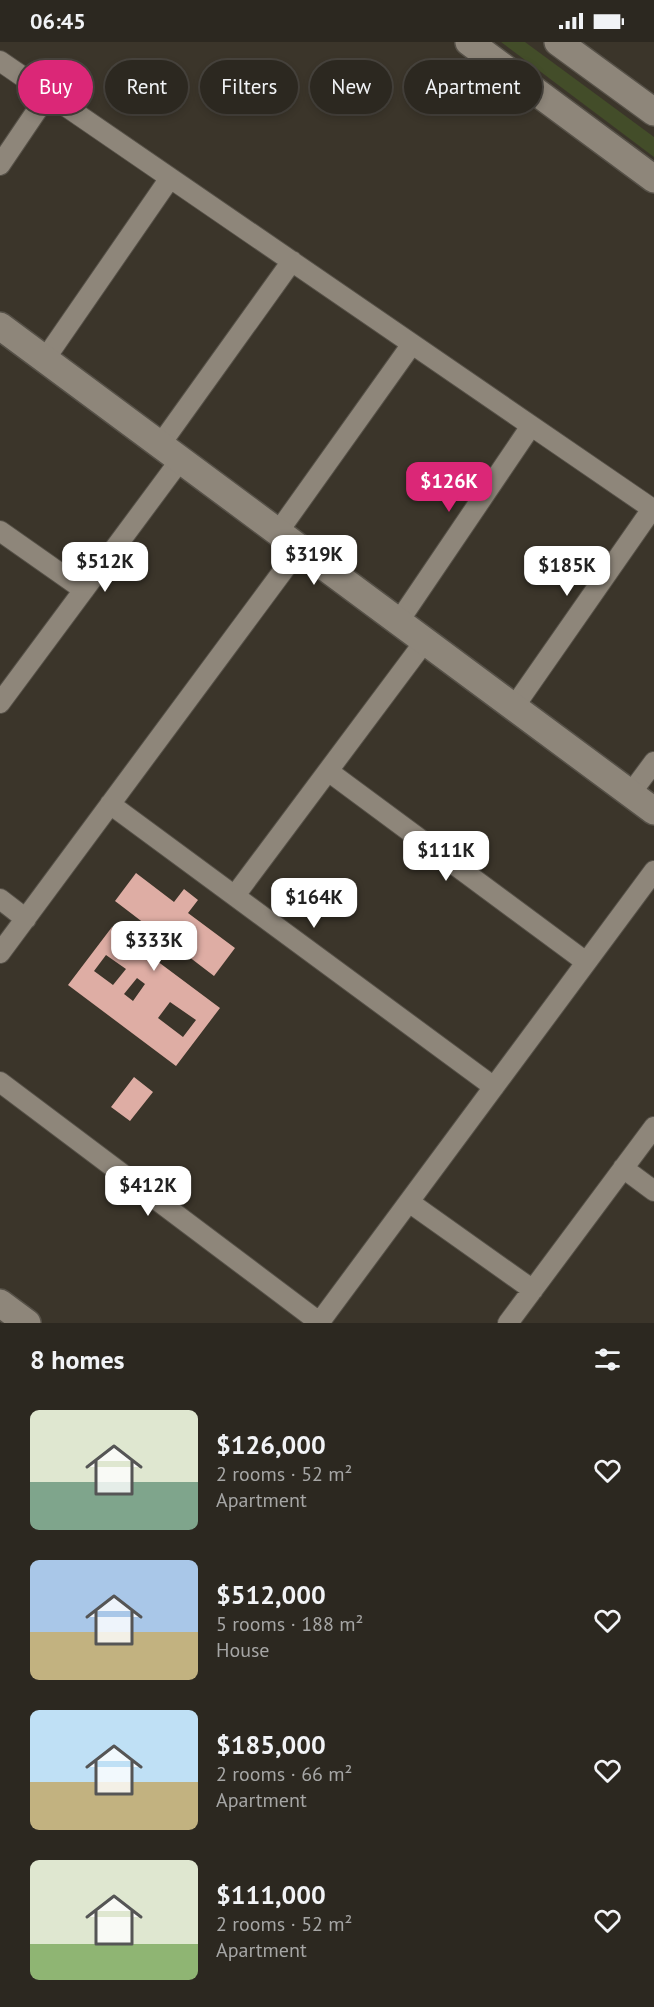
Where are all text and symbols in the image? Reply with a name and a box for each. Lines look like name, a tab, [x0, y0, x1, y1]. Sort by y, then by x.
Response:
text: 06:45	[30, 7, 86, 35]
chip: Buy	[18, 60, 93, 114]
chip: Rent	[105, 60, 188, 114]
chip: Filters	[200, 60, 298, 114]
chip: New	[310, 60, 392, 114]
chip: Apartment	[404, 60, 542, 114]
pin: $126K	[407, 462, 491, 513]
text: $126K	[420, 468, 478, 494]
pin: $319K	[272, 535, 356, 586]
text: $319K	[285, 541, 343, 567]
pin: $512K	[63, 542, 147, 593]
pin: $185K	[525, 546, 609, 597]
text: $512K	[76, 548, 134, 574]
text: $185K	[538, 552, 596, 578]
pin: $111K	[404, 831, 488, 882]
text: $111K	[417, 837, 475, 863]
pin: $164K	[272, 878, 356, 929]
text: $164K	[285, 884, 343, 910]
pin: $333K	[112, 921, 196, 972]
text: $333K	[125, 927, 183, 953]
pin: $412K	[106, 1166, 190, 1217]
text: $412K	[119, 1172, 177, 1198]
text: 8 homes	[30, 1343, 125, 1376]
icon: filters	[591, 1343, 624, 1376]
text: $126,000	[216, 1428, 326, 1461]
icon: home	[78, 1434, 150, 1506]
icon: heart	[591, 1454, 624, 1487]
text: 2 rooms · 52 m²	[216, 1461, 352, 1487]
text: Apartment	[216, 1487, 307, 1513]
text: $512,000	[216, 1578, 326, 1611]
icon: home	[78, 1584, 150, 1656]
icon: heart	[591, 1604, 624, 1637]
text: 5 rooms · 188 m²	[216, 1611, 363, 1637]
text: House	[216, 1637, 270, 1663]
text: $185,000	[216, 1728, 326, 1761]
icon: home	[78, 1734, 150, 1806]
icon: heart	[591, 1754, 624, 1787]
text: 2 rooms · 66 m²	[216, 1761, 352, 1787]
text: Apartment	[216, 1787, 307, 1813]
text: $111,000	[216, 1878, 326, 1911]
icon: home	[78, 1884, 150, 1956]
icon: heart	[591, 1904, 624, 1937]
text: 2 rooms · 52 m²	[216, 1911, 352, 1937]
text: Apartment	[216, 1937, 307, 1963]

